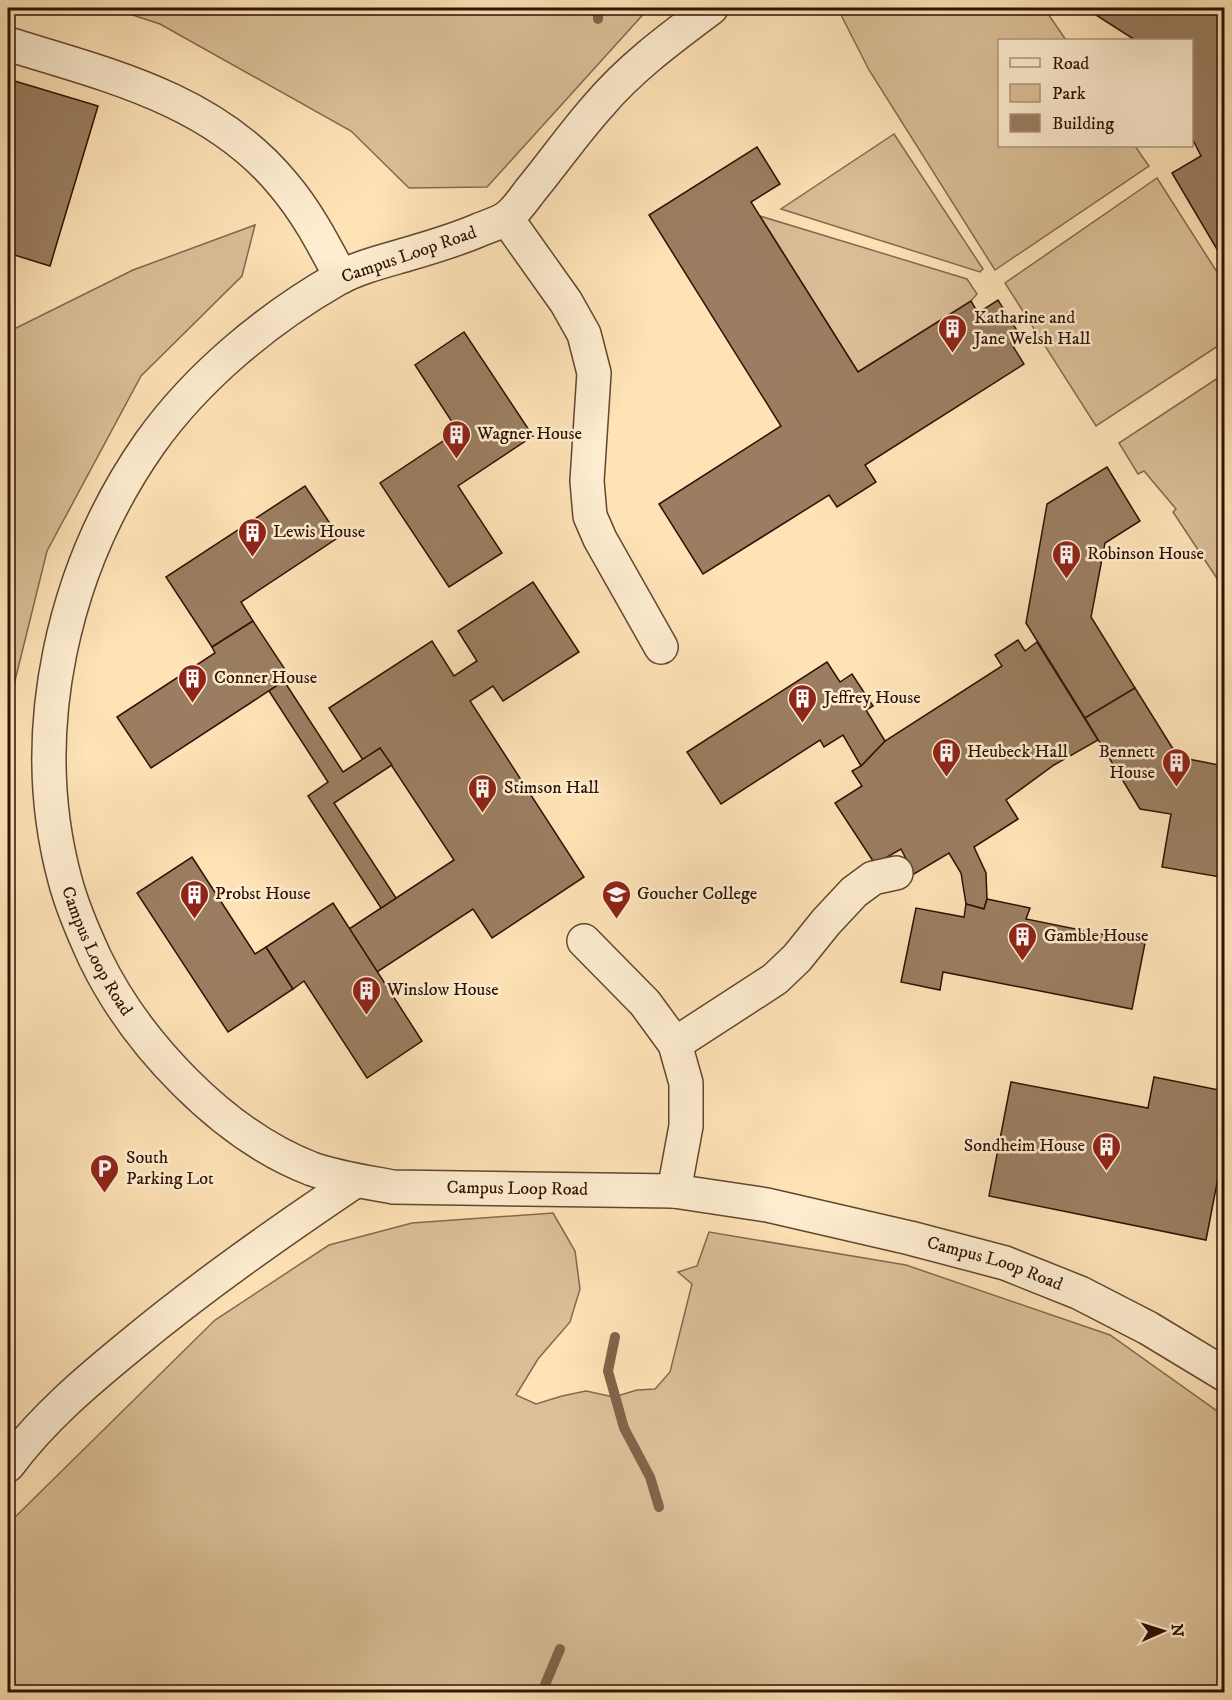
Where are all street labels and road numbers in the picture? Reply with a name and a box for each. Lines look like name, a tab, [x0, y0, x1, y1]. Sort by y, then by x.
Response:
street label: Campus Loop Road	[339, 222, 479, 288]
street label: Campus Loop Road	[56, 884, 137, 1020]
street label: Campus Loop Road	[447, 1177, 588, 1201]
street label: Campus Loop Road	[924, 1232, 1066, 1296]

